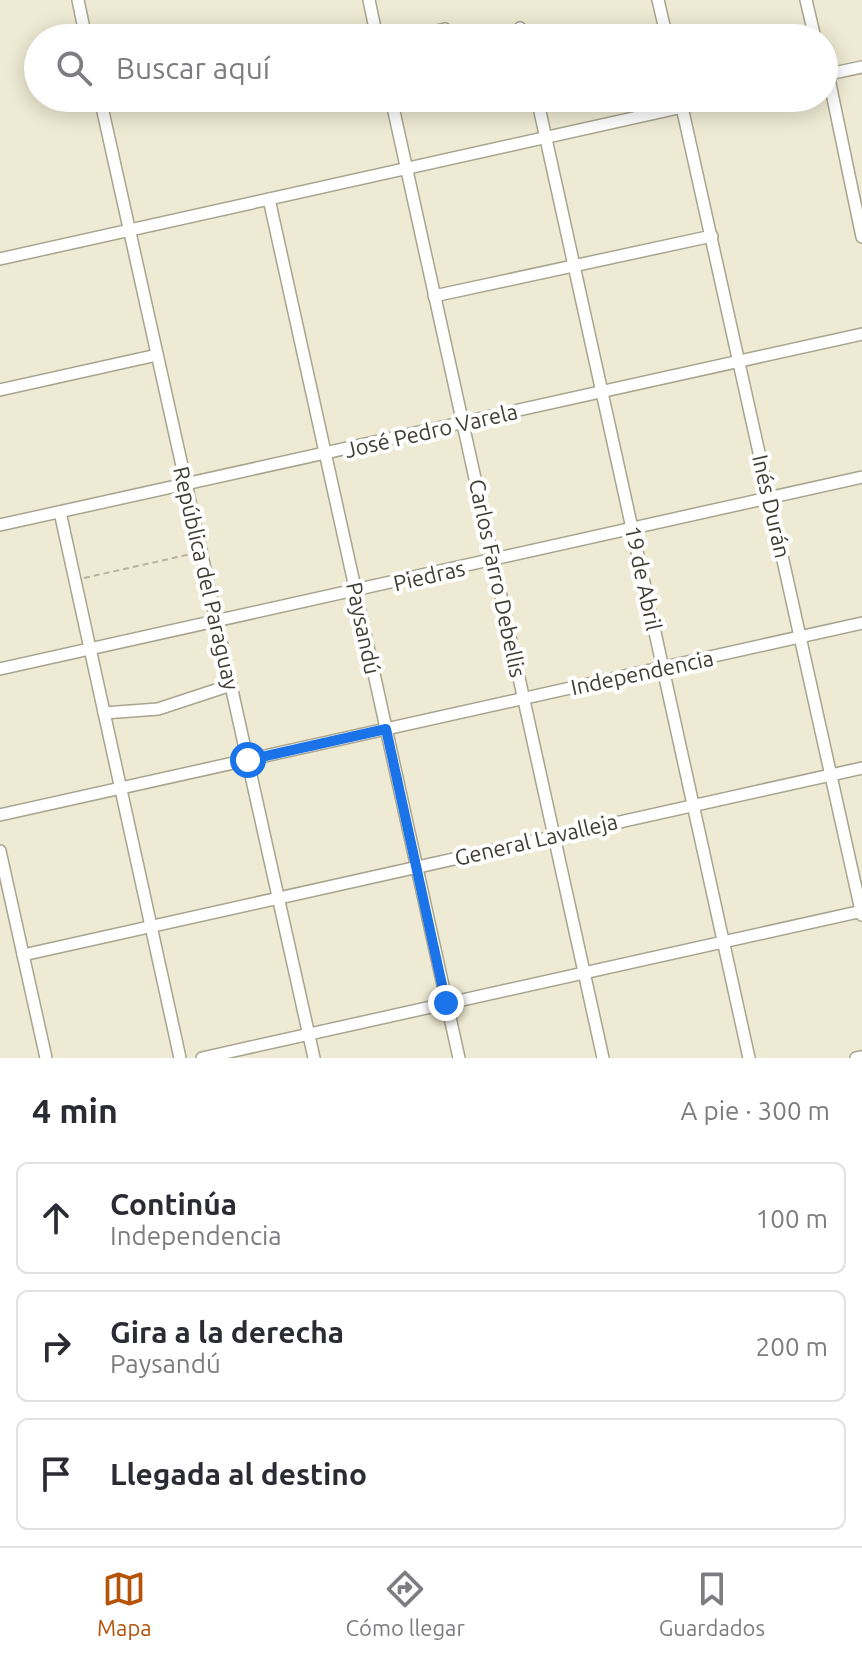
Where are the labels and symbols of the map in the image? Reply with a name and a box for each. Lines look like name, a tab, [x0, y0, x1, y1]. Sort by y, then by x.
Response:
street label: José Pedro Varela	[342, 398, 520, 462]
street label: Inés Durán	[748, 452, 796, 560]
street label: República del Paraguay	[169, 464, 245, 693]
street label: Carlos Farro Debellis	[465, 477, 531, 679]
street label: 19 de Abril	[621, 523, 667, 633]
street label: Piedras	[391, 555, 467, 595]
street label: Paysandú	[342, 580, 386, 676]
street label: Independencia	[568, 645, 716, 699]
route start	[230, 742, 266, 778]
street label: General Lavalleja	[452, 808, 620, 870]
route end	[428, 985, 464, 1021]

